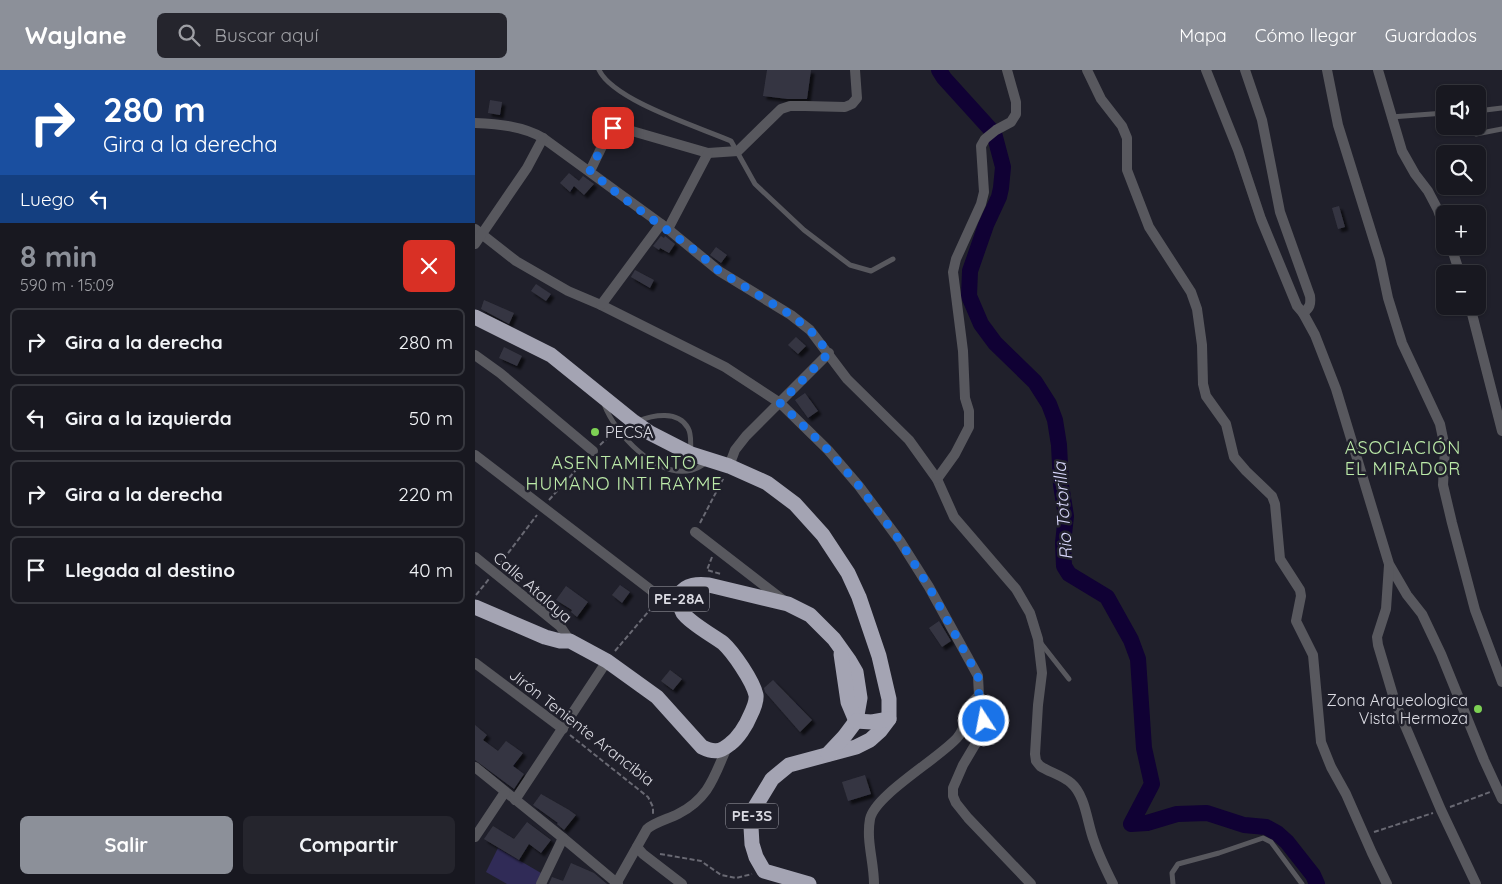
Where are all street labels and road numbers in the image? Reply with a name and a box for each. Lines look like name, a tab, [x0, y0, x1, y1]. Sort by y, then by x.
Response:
street label: Calle Atalaya	[489, 547, 577, 627]
road number: PE-28A	[649, 586, 709, 612]
street label: Jirón Teniente Arancibia	[506, 664, 658, 790]
road number: PE-3S	[726, 804, 778, 828]

